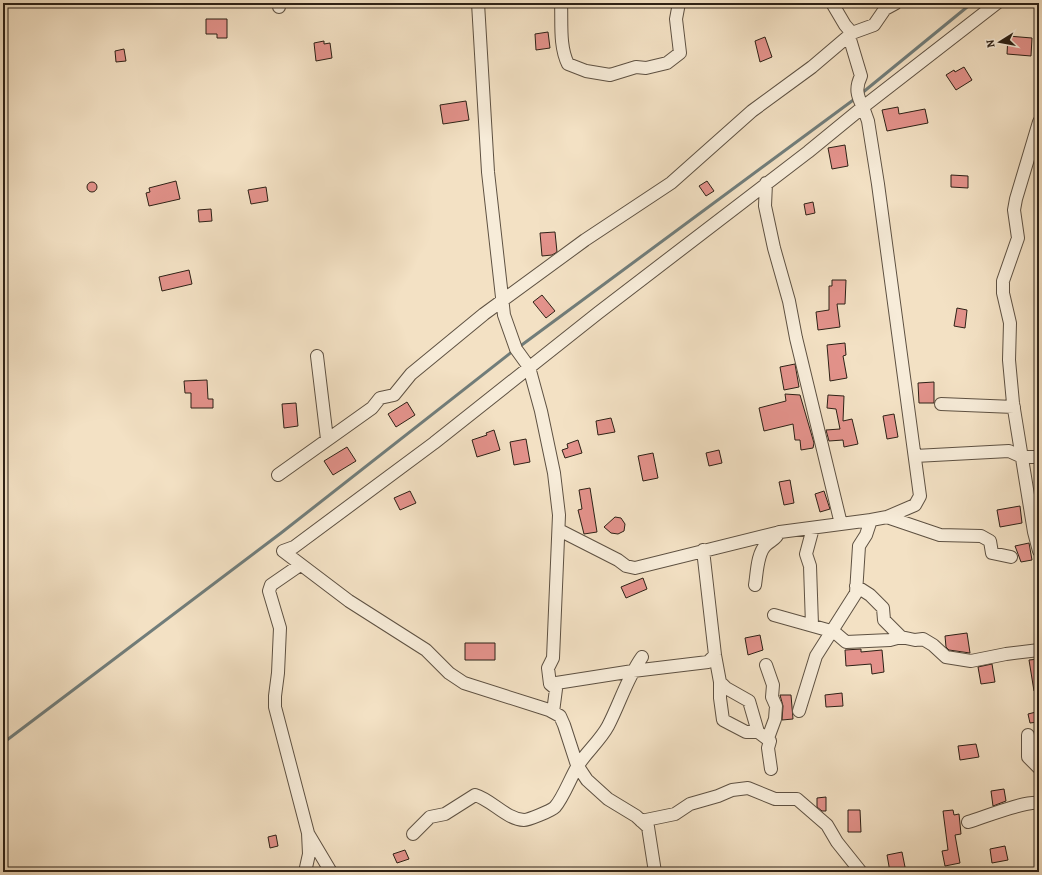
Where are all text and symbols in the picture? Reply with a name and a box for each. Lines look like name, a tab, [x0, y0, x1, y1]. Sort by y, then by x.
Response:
north arrow	[980, 22, 1020, 62]
text: N	[983, 38, 999, 49]

